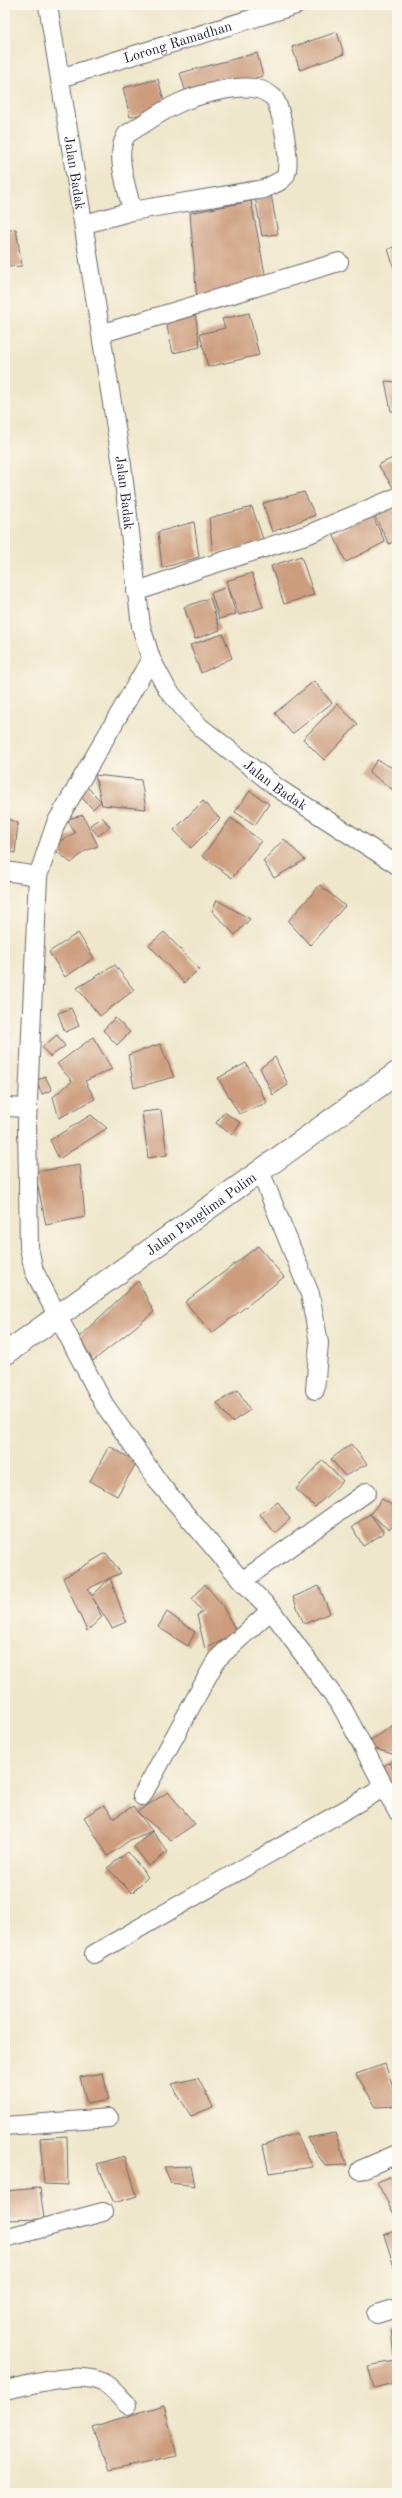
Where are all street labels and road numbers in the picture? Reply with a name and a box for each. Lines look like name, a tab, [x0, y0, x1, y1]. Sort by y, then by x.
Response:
street label: Lorong Ramadhan	[122, 19, 234, 66]
street label: Jalan Badak	[61, 135, 87, 211]
street label: Jalan Badak	[113, 455, 136, 531]
street label: Jalan Badak	[241, 758, 309, 813]
street label: Jalan Panglima Polim	[144, 1170, 259, 1258]

